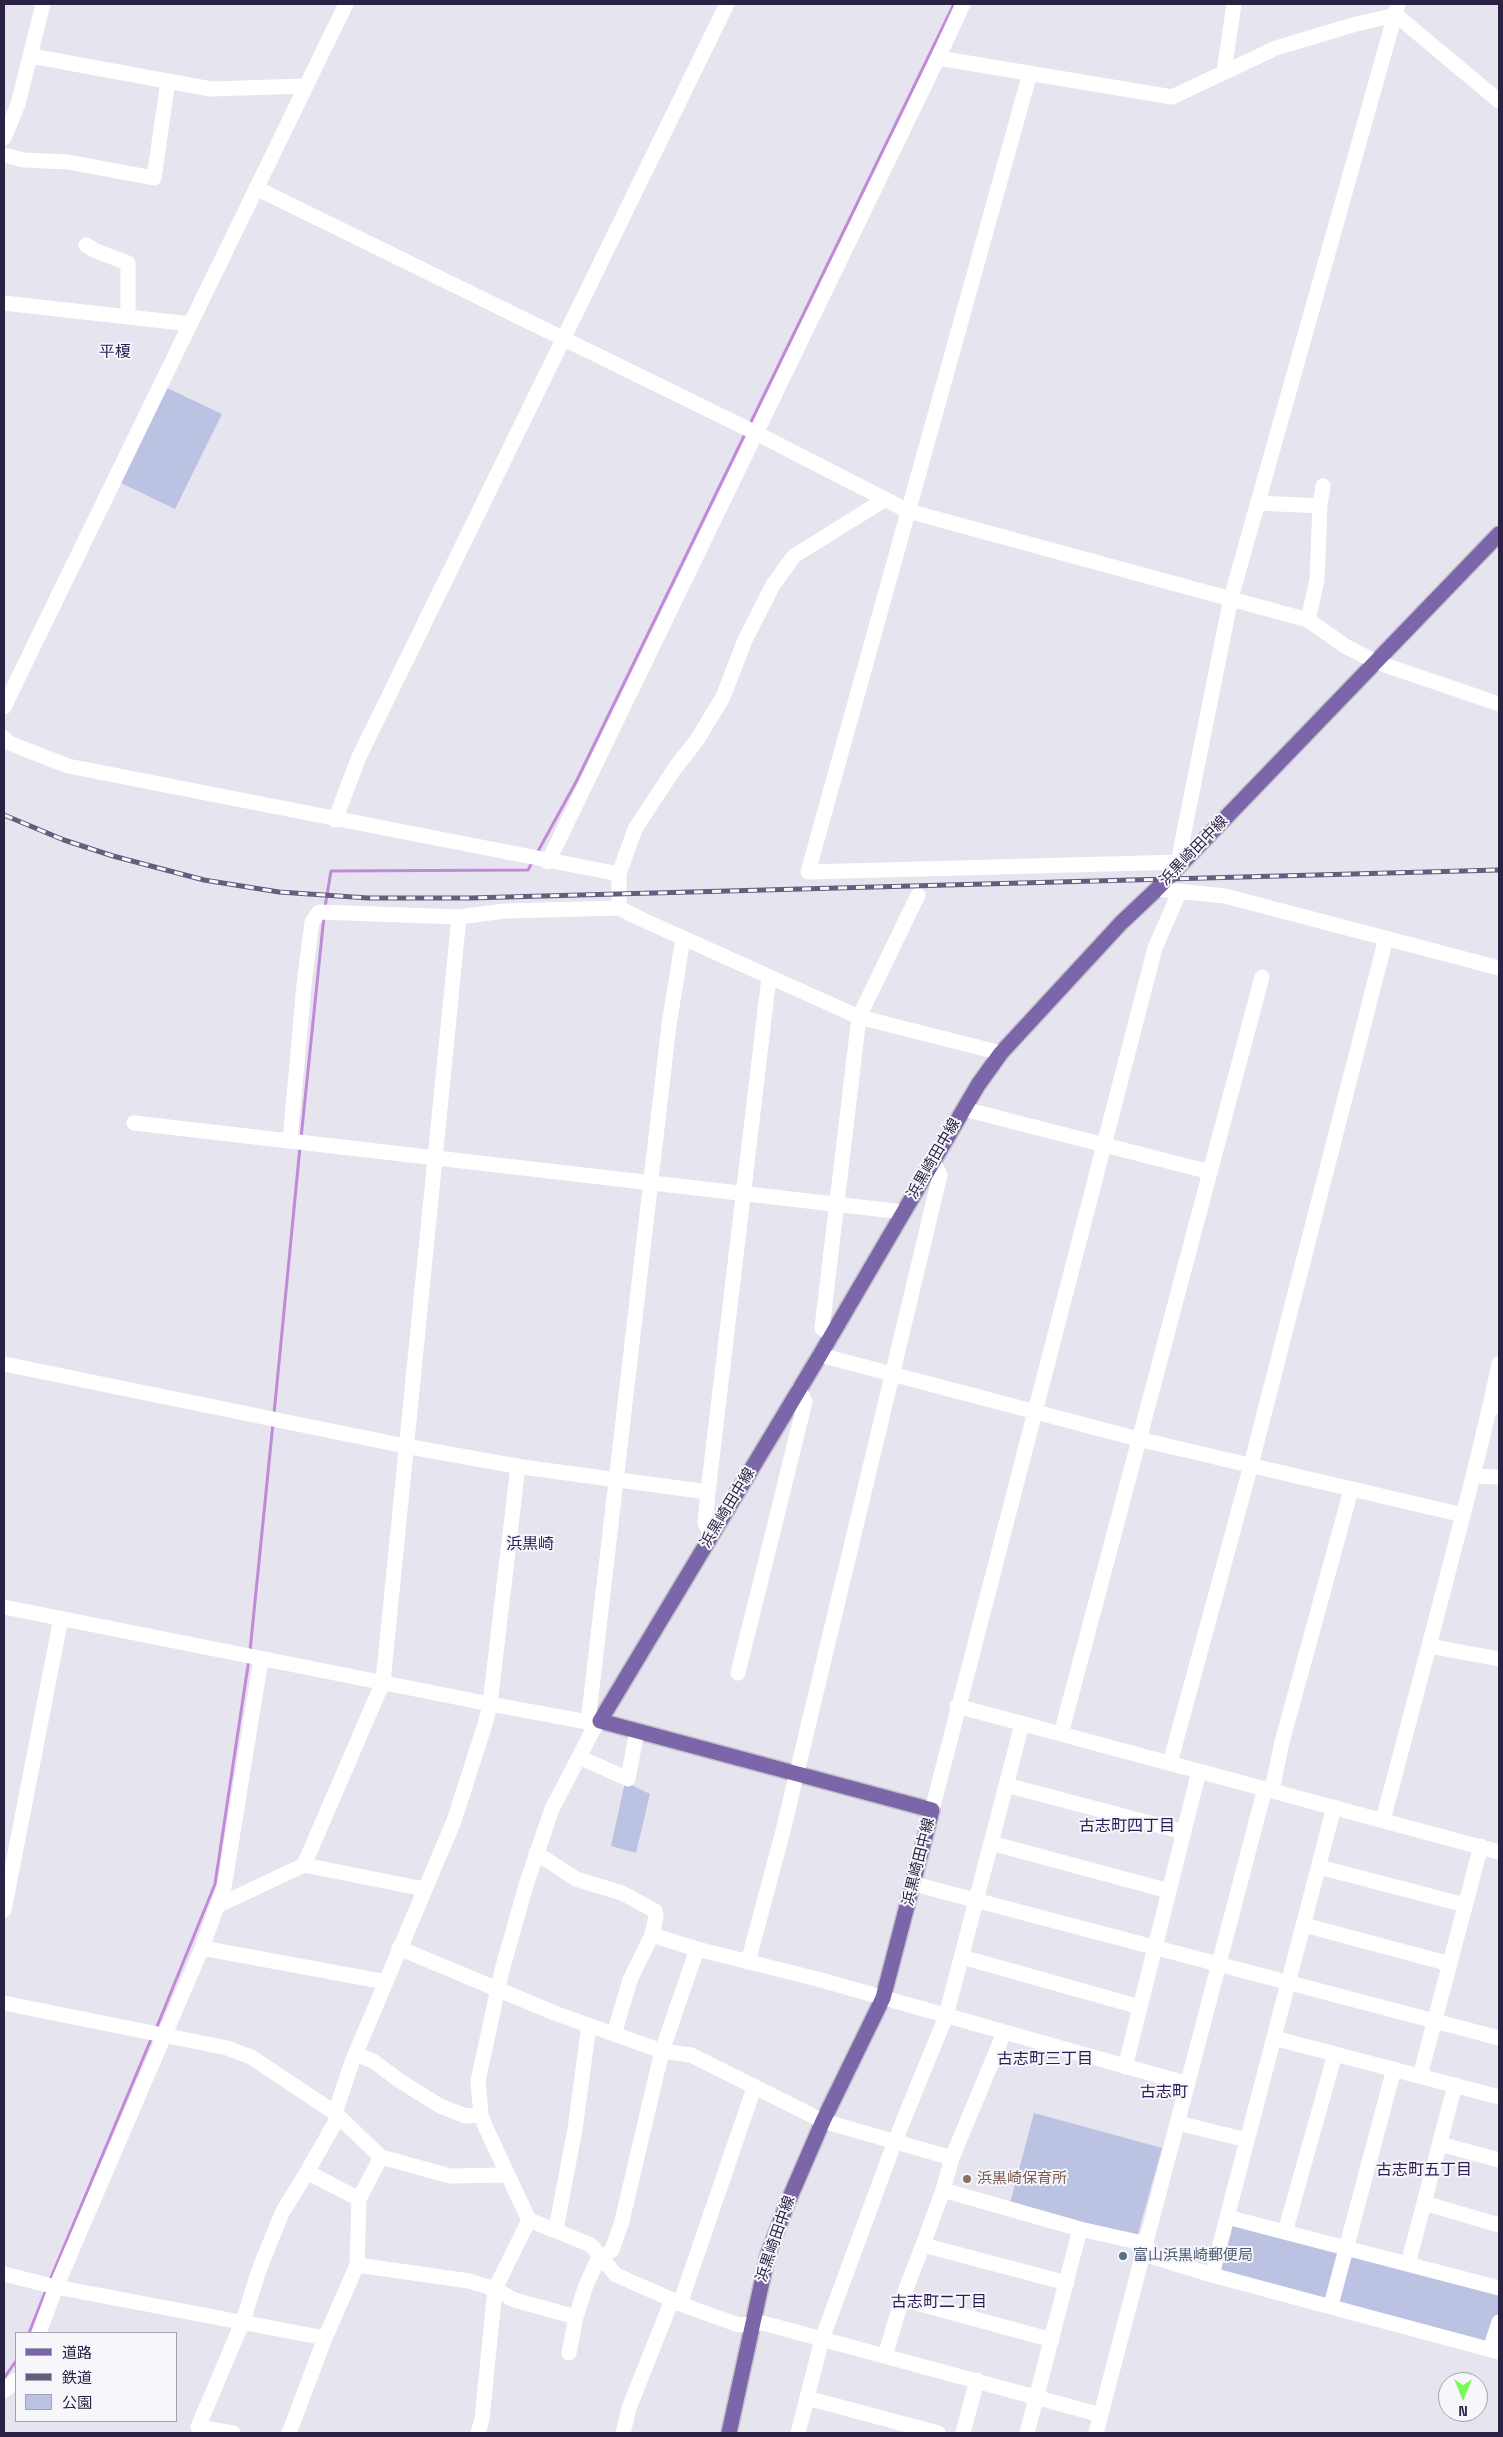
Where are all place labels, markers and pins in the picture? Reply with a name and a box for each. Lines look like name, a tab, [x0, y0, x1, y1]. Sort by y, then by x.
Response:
place label: 浜黒崎保育所	[977, 2170, 1067, 2188]
marker: 浜黒崎保育所	[961, 2173, 973, 2185]
place label: 富山浜黒崎郵便局	[1133, 2247, 1253, 2265]
marker: 富山浜黒崎郵便局	[1117, 2250, 1129, 2262]

